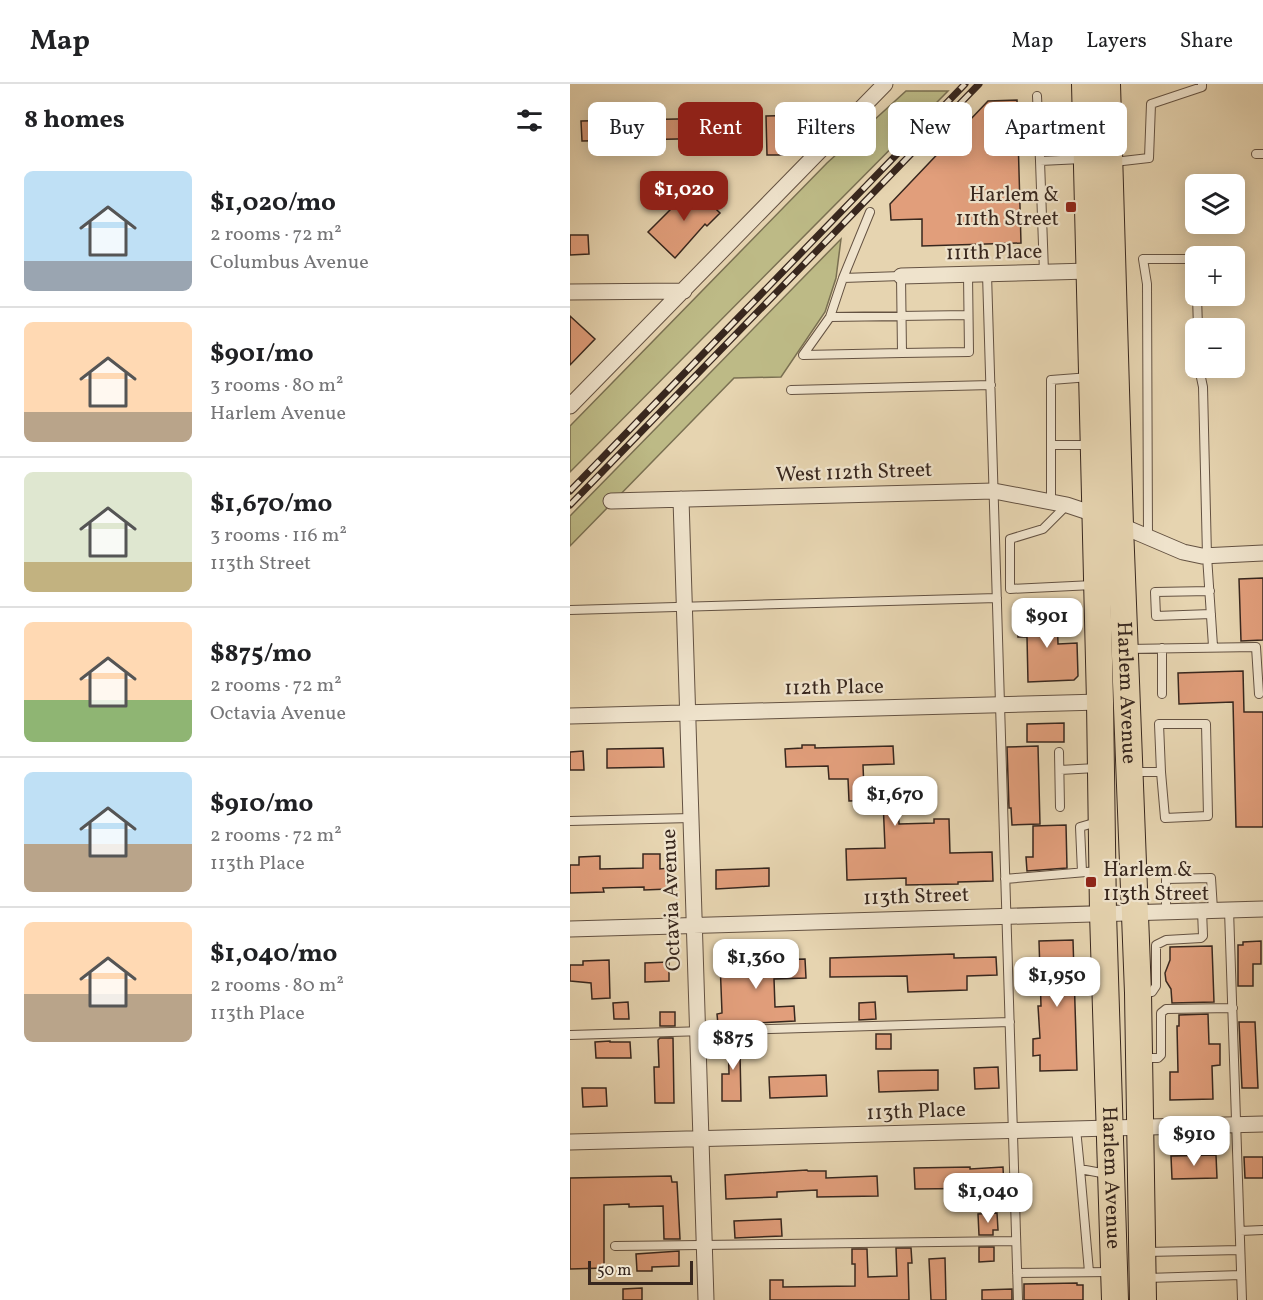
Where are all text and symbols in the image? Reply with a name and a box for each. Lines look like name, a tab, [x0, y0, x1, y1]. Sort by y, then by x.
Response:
text: Map	[30, 22, 90, 61]
text: Map	[1011, 27, 1053, 56]
text: Layers	[1086, 27, 1147, 56]
text: Share	[1180, 27, 1233, 56]
text: 8 homes	[24, 102, 125, 138]
chip: Buy	[588, 102, 666, 156]
chip: Rent	[678, 102, 763, 156]
chip: Filters	[775, 102, 876, 156]
chip: New	[888, 102, 972, 156]
chip: Apartment	[984, 102, 1127, 156]
icon: filters	[513, 104, 546, 137]
pin: $1,020	[635, 171, 733, 222]
map controls	[1185, 174, 1245, 378]
button: layers	[1185, 174, 1245, 234]
text: $1,020	[654, 176, 714, 204]
place label: Harlem & 111th Street	[955, 181, 1059, 234]
text: $1,020/mo	[210, 185, 336, 221]
icon: home	[72, 195, 144, 267]
marker: Harlem & 111th Street	[1064, 200, 1078, 214]
text: 2 rooms · 72 m²	[210, 221, 342, 249]
street label: 111th Place	[945, 238, 1043, 268]
button: +	[1185, 246, 1245, 306]
text: Columbus Avenue	[210, 249, 369, 277]
button: −	[1185, 318, 1245, 378]
text: $901/mo	[210, 336, 314, 372]
icon: home	[72, 346, 144, 418]
text: 3 rooms · 80 m²	[210, 372, 343, 400]
text: Harlem Avenue	[210, 400, 346, 428]
street label: West 112th Street	[775, 456, 933, 490]
text: $1,670/mo	[210, 486, 332, 522]
icon: home	[72, 496, 144, 568]
text: 3 rooms · 116 m²	[210, 522, 347, 550]
text: 113th Street	[210, 550, 311, 578]
pin: $901	[1011, 598, 1083, 649]
text: $901	[1026, 603, 1068, 631]
street label: Harlem Avenue	[1109, 621, 1144, 765]
text: $875/mo	[210, 636, 312, 672]
icon: home	[72, 646, 144, 718]
text: 2 rooms · 72 m²	[210, 672, 342, 700]
street label: 112th Place	[784, 673, 884, 703]
text: Octavia Avenue	[210, 700, 346, 728]
pin: $1,670	[846, 776, 944, 827]
text: $1,670	[866, 781, 924, 809]
text: $910/mo	[210, 786, 313, 822]
icon: home	[72, 796, 144, 868]
text: 2 rooms · 72 m²	[210, 822, 342, 850]
street label: Octavia Avenue	[655, 828, 689, 972]
text: 113th Place	[210, 850, 305, 878]
place label: Harlem & 113th Street	[1103, 856, 1209, 909]
marker: Harlem & 113th Street	[1084, 875, 1098, 889]
street label: 113th Street	[862, 881, 970, 913]
text: $1,040/mo	[210, 936, 337, 972]
pin: $1,360	[707, 939, 805, 990]
text: $1,360	[727, 944, 785, 972]
icon: home	[72, 946, 144, 1018]
pin: $1,950	[1008, 957, 1106, 1008]
text: $1,950	[1028, 962, 1086, 990]
text: 2 rooms · 80 m²	[210, 972, 344, 1000]
text: 113th Place	[210, 1000, 305, 1028]
pin: $875	[697, 1020, 769, 1071]
text: $875	[712, 1025, 754, 1053]
street label: 113th Place	[866, 1096, 966, 1128]
street label: Harlem Avenue	[1094, 1106, 1128, 1250]
pin: $910	[1158, 1116, 1230, 1167]
text: $910	[1173, 1121, 1215, 1149]
pin: $1,040	[939, 1173, 1037, 1224]
text: $1,040	[958, 1178, 1019, 1206]
scale bar	[588, 1258, 693, 1286]
text: 50 m	[597, 1260, 631, 1282]

